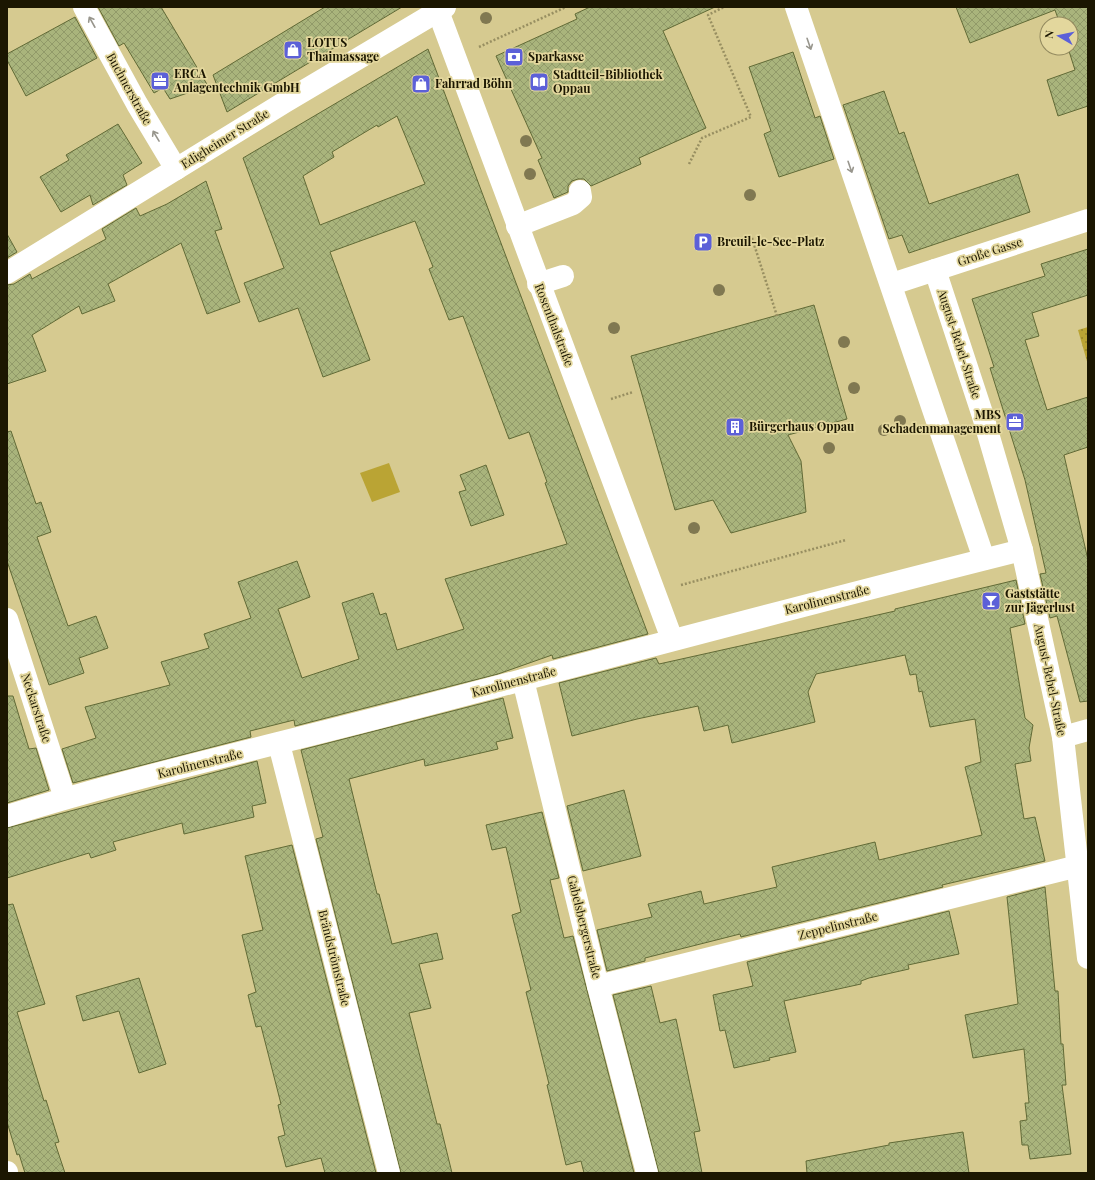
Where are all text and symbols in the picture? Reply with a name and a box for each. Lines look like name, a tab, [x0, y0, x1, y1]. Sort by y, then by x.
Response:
one-way arrow	[88, 16, 96, 28]
north arrow	[1039, 16, 1079, 56]
text: N	[1041, 29, 1057, 39]
place label: LOTUS Thaimassage	[307, 34, 379, 64]
one-way arrow	[806, 37, 813, 50]
shop icon: LOTUS Thaimassage	[282, 39, 304, 61]
bank icon: Sparkasse	[503, 46, 525, 68]
place label: Sparkasse	[528, 48, 584, 64]
street label: Buchnerstraße	[104, 50, 156, 127]
place label: ERCA Anlagentechnik GmbH	[173, 65, 300, 95]
place label: Stadtteil-Bibliothek Oppau	[553, 66, 664, 96]
office icon: ERCA Anlagentechnik GmbH	[149, 70, 171, 92]
library icon: Stadtteil-Bibliothek Oppau	[528, 71, 550, 93]
shop icon: Fahrrad Böhn	[410, 73, 432, 95]
place label: Fahrrad Böhn	[435, 75, 513, 91]
street label: Edigheimer Straße	[178, 105, 271, 172]
one-way arrow	[152, 131, 160, 142]
one-way arrow	[847, 161, 855, 173]
parking icon: Breuil-le-Sec-Platz	[692, 231, 714, 253]
place label: Breuil-le-Sec-Platz	[717, 233, 825, 249]
street label: Große Gasse	[955, 233, 1024, 269]
street label: Rosenthalstraße	[532, 281, 578, 368]
street label: August-Bebel-Straße	[934, 286, 985, 400]
place label: MBS Schadenmanagement	[882, 406, 1002, 436]
office icon: MBS Schadenmanagement	[1004, 411, 1026, 433]
building icon: Bürgerhaus Oppau	[724, 416, 746, 438]
place label: Bürgerhaus Oppau	[749, 418, 855, 434]
street label: Karolinenstraße	[783, 581, 871, 617]
place label: Gaststätte zur Jägerlust	[1005, 585, 1076, 615]
bar icon: Gaststätte zur Jägerlust	[980, 590, 1002, 612]
street label: August-Bebel-Straße	[1031, 621, 1071, 737]
street label: Karolinenstraße	[470, 662, 558, 700]
street label: Neckarstraße	[18, 671, 56, 744]
street label: Karolinenstraße	[156, 745, 244, 781]
street label: Gabelsbergerstraße	[564, 874, 606, 980]
street label: Zeppelinstraße	[796, 907, 879, 943]
street label: Brändströmstraße	[315, 908, 355, 1008]

